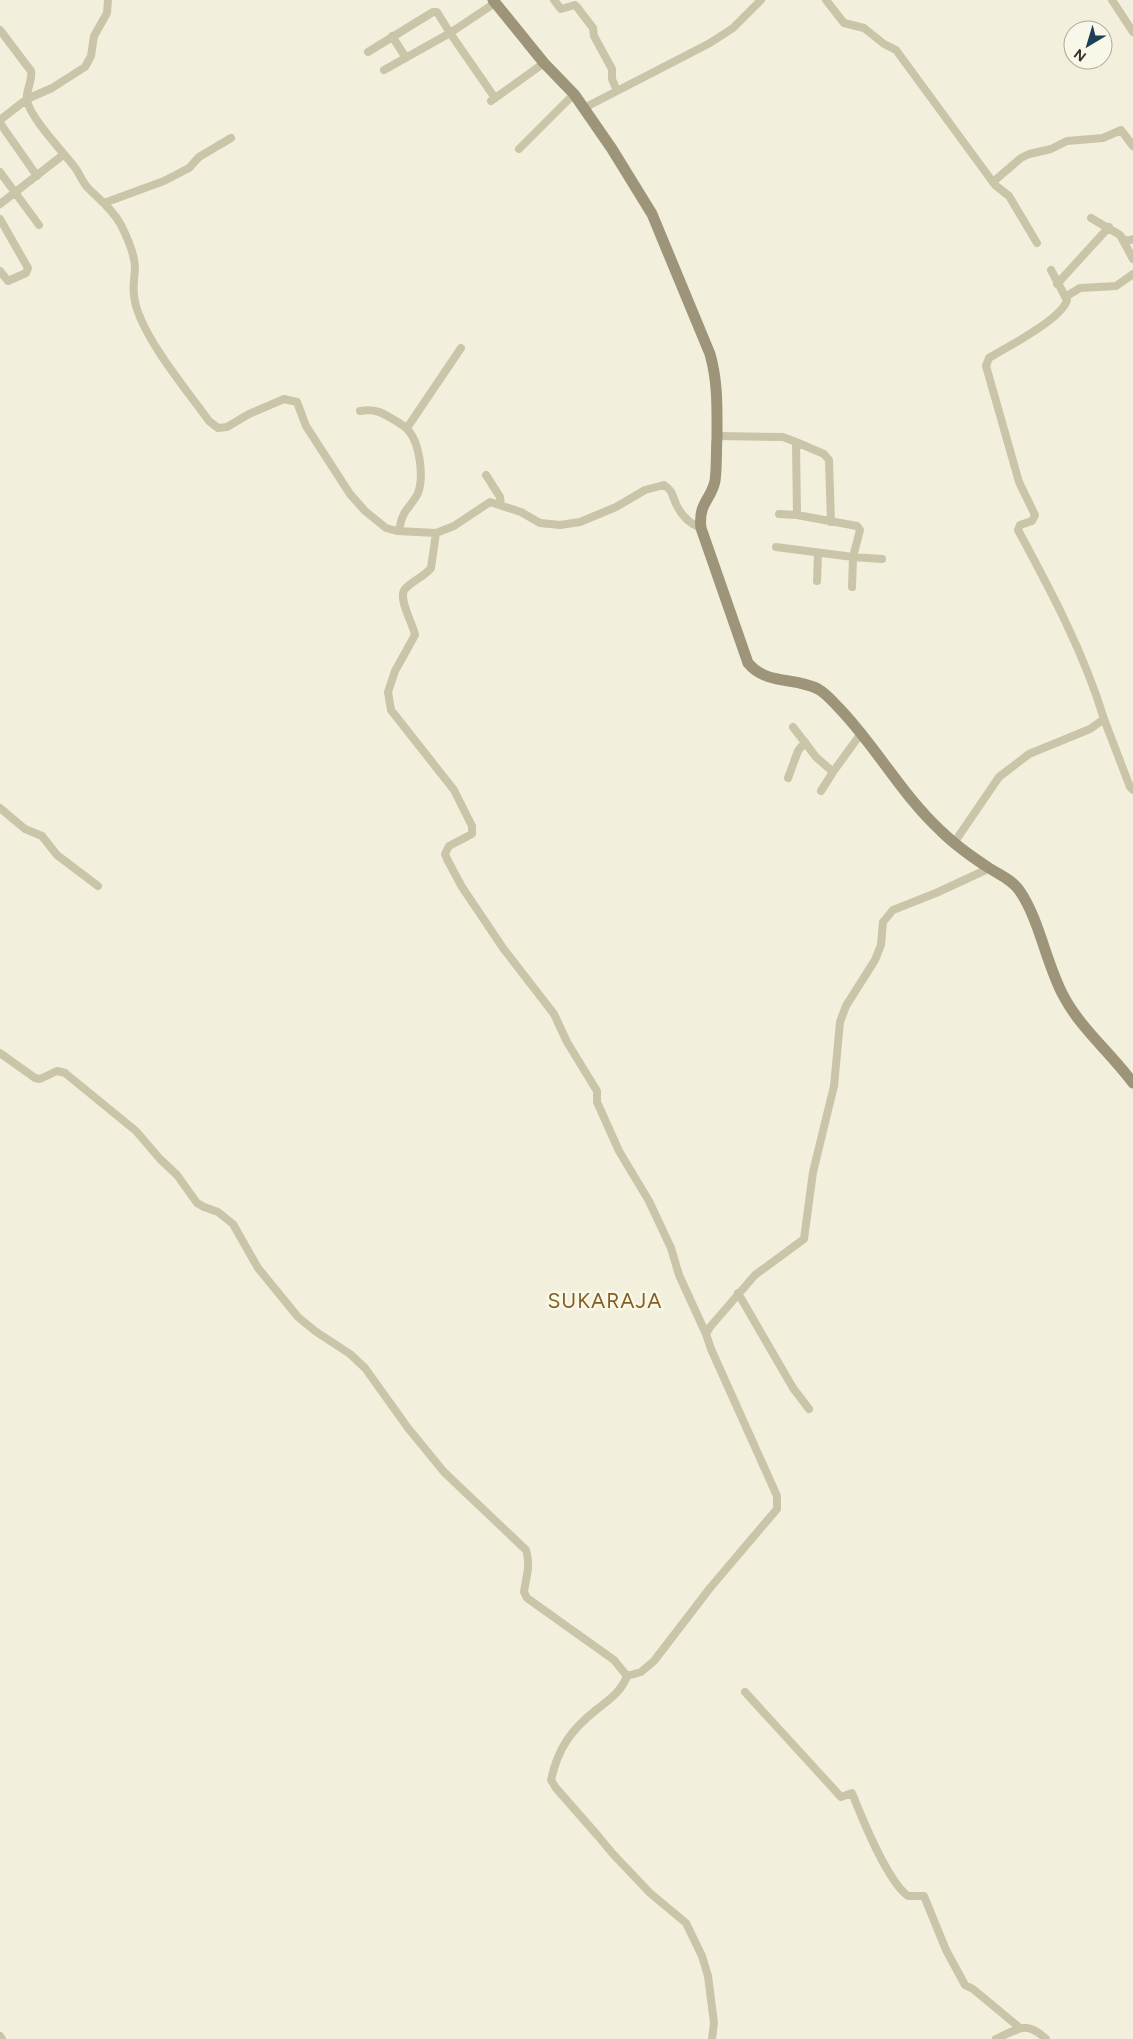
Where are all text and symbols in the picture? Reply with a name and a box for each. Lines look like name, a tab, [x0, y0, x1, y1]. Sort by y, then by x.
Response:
north arrow	[1063, 20, 1113, 70]
text: N	[1071, 45, 1090, 65]
district label: SUKARAJA	[547, 1288, 663, 1313]

